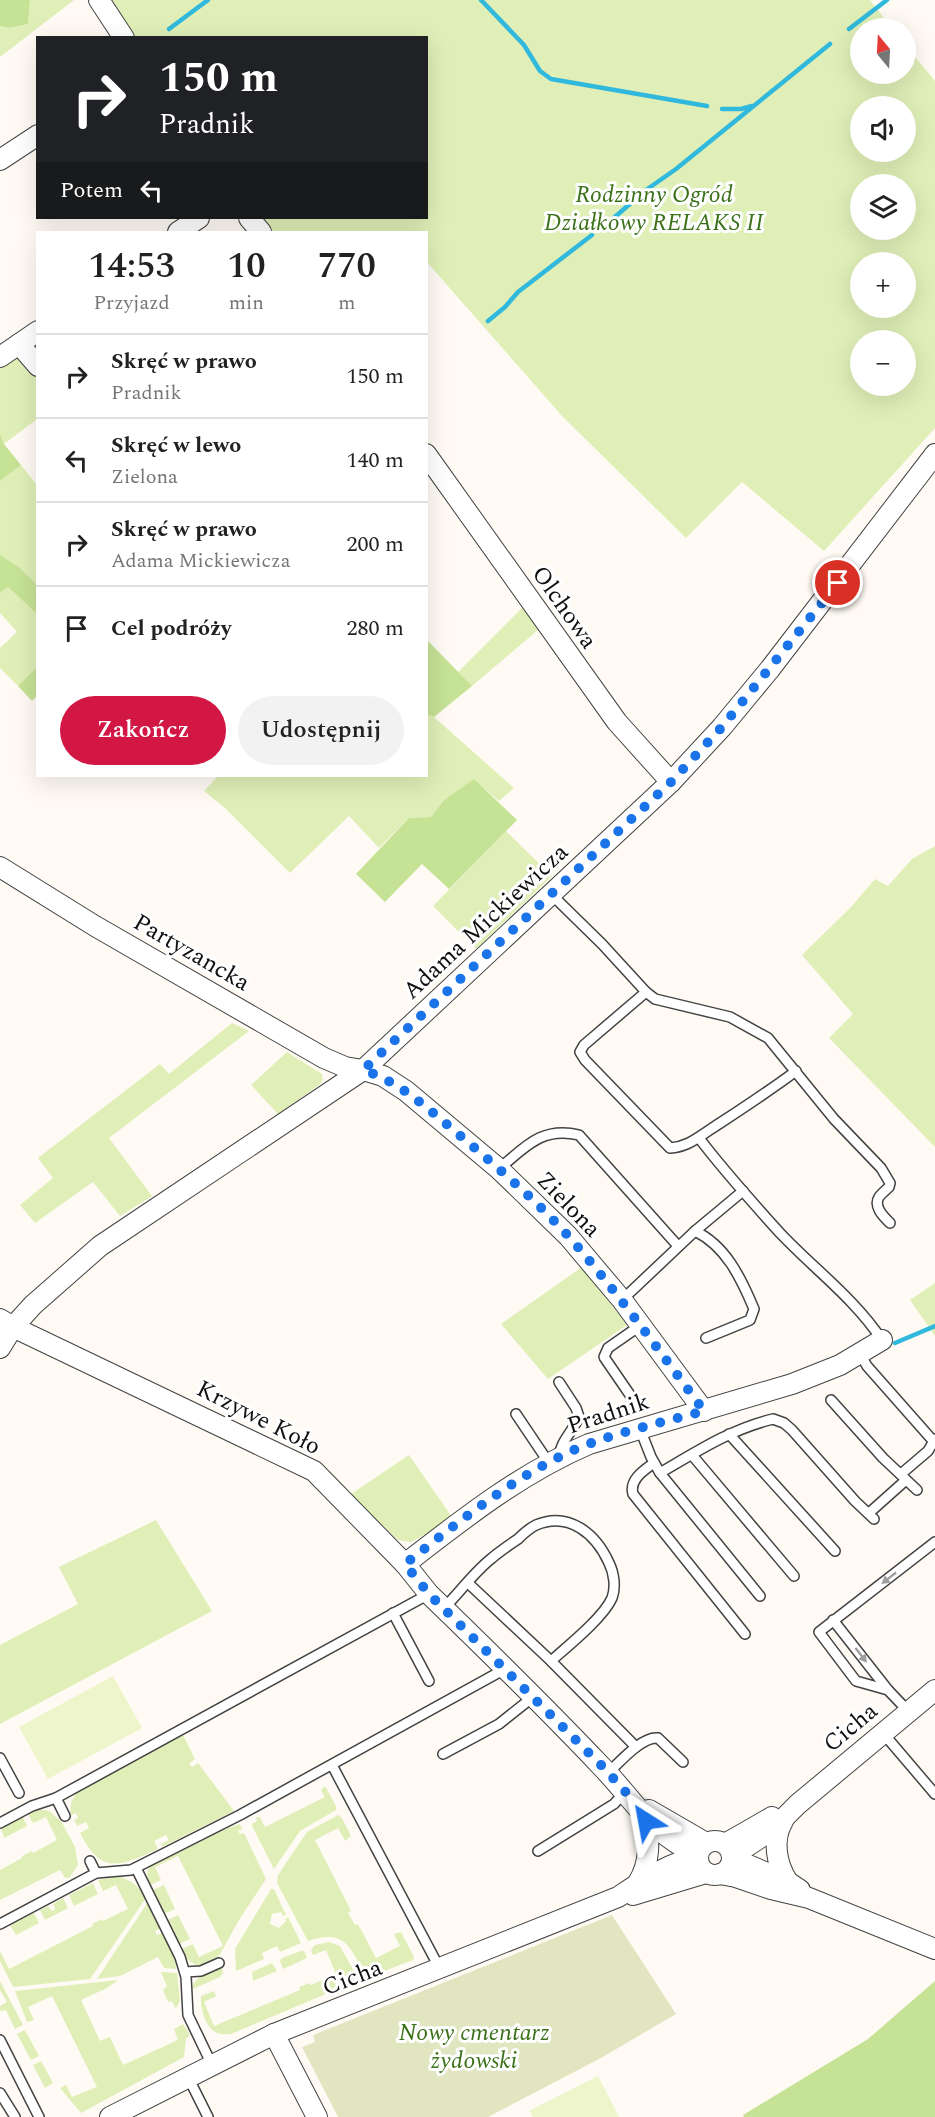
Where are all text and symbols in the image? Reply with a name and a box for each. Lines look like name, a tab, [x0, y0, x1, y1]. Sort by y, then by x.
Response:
north arrow	[850, 18, 916, 84]
map controls	[850, 18, 916, 396]
text: 150 m	[159, 47, 278, 110]
icon: right	[60, 60, 138, 138]
button: sound	[850, 96, 916, 162]
text: Pradnik	[159, 104, 254, 146]
text: Potem	[60, 174, 123, 207]
icon: left	[135, 174, 168, 207]
button: layers	[850, 174, 916, 240]
park label: Rodzinny Ogród Działkowy RELAKS II	[544, 177, 764, 241]
text: 14:53	[88, 239, 175, 294]
text: 10	[227, 239, 266, 294]
text: 770	[318, 239, 376, 294]
button: +	[850, 252, 916, 318]
text: Przyjazd	[93, 288, 170, 318]
text: min	[229, 288, 264, 318]
text: m	[338, 288, 355, 318]
button: −	[850, 330, 916, 396]
text: Skręć w prawo	[111, 345, 257, 378]
icon: right	[60, 360, 93, 393]
text: 150 m	[347, 360, 404, 393]
text: Pradnik	[111, 378, 182, 408]
text: Skręć w lewo	[111, 429, 241, 462]
icon: left	[60, 444, 93, 477]
text: 140 m	[347, 444, 404, 477]
text: Zielona	[111, 462, 178, 492]
text: Skręć w prawo	[111, 513, 257, 546]
icon: right	[60, 528, 93, 561]
text: 200 m	[347, 528, 404, 561]
text: Adama Mickiewicza	[111, 546, 290, 576]
pin	[812, 557, 863, 608]
street label: Olchowa	[522, 558, 606, 657]
icon: arrive	[821, 566, 854, 599]
icon: arrive	[60, 612, 93, 645]
text: Cel podróży	[111, 612, 231, 645]
text: 280 m	[347, 612, 404, 645]
button: Zakończ	[60, 696, 226, 765]
button: Udostępnij	[238, 696, 404, 765]
street label: Adama Mickiewicza	[395, 835, 577, 1008]
street label: Partyzancka	[126, 905, 257, 1001]
street label: Zielona	[527, 1163, 609, 1246]
street label: Krzywe Koło	[190, 1371, 327, 1465]
street label: Pradnik	[562, 1384, 654, 1444]
one-way arrow	[881, 1571, 896, 1583]
one-way arrow	[854, 1647, 867, 1663]
street label: Cicha	[815, 1694, 886, 1761]
position arrow	[614, 1789, 678, 1853]
street label: Cicha	[317, 1950, 388, 2006]
park label: Nowy cmentarz żydowski	[398, 2015, 550, 2079]

